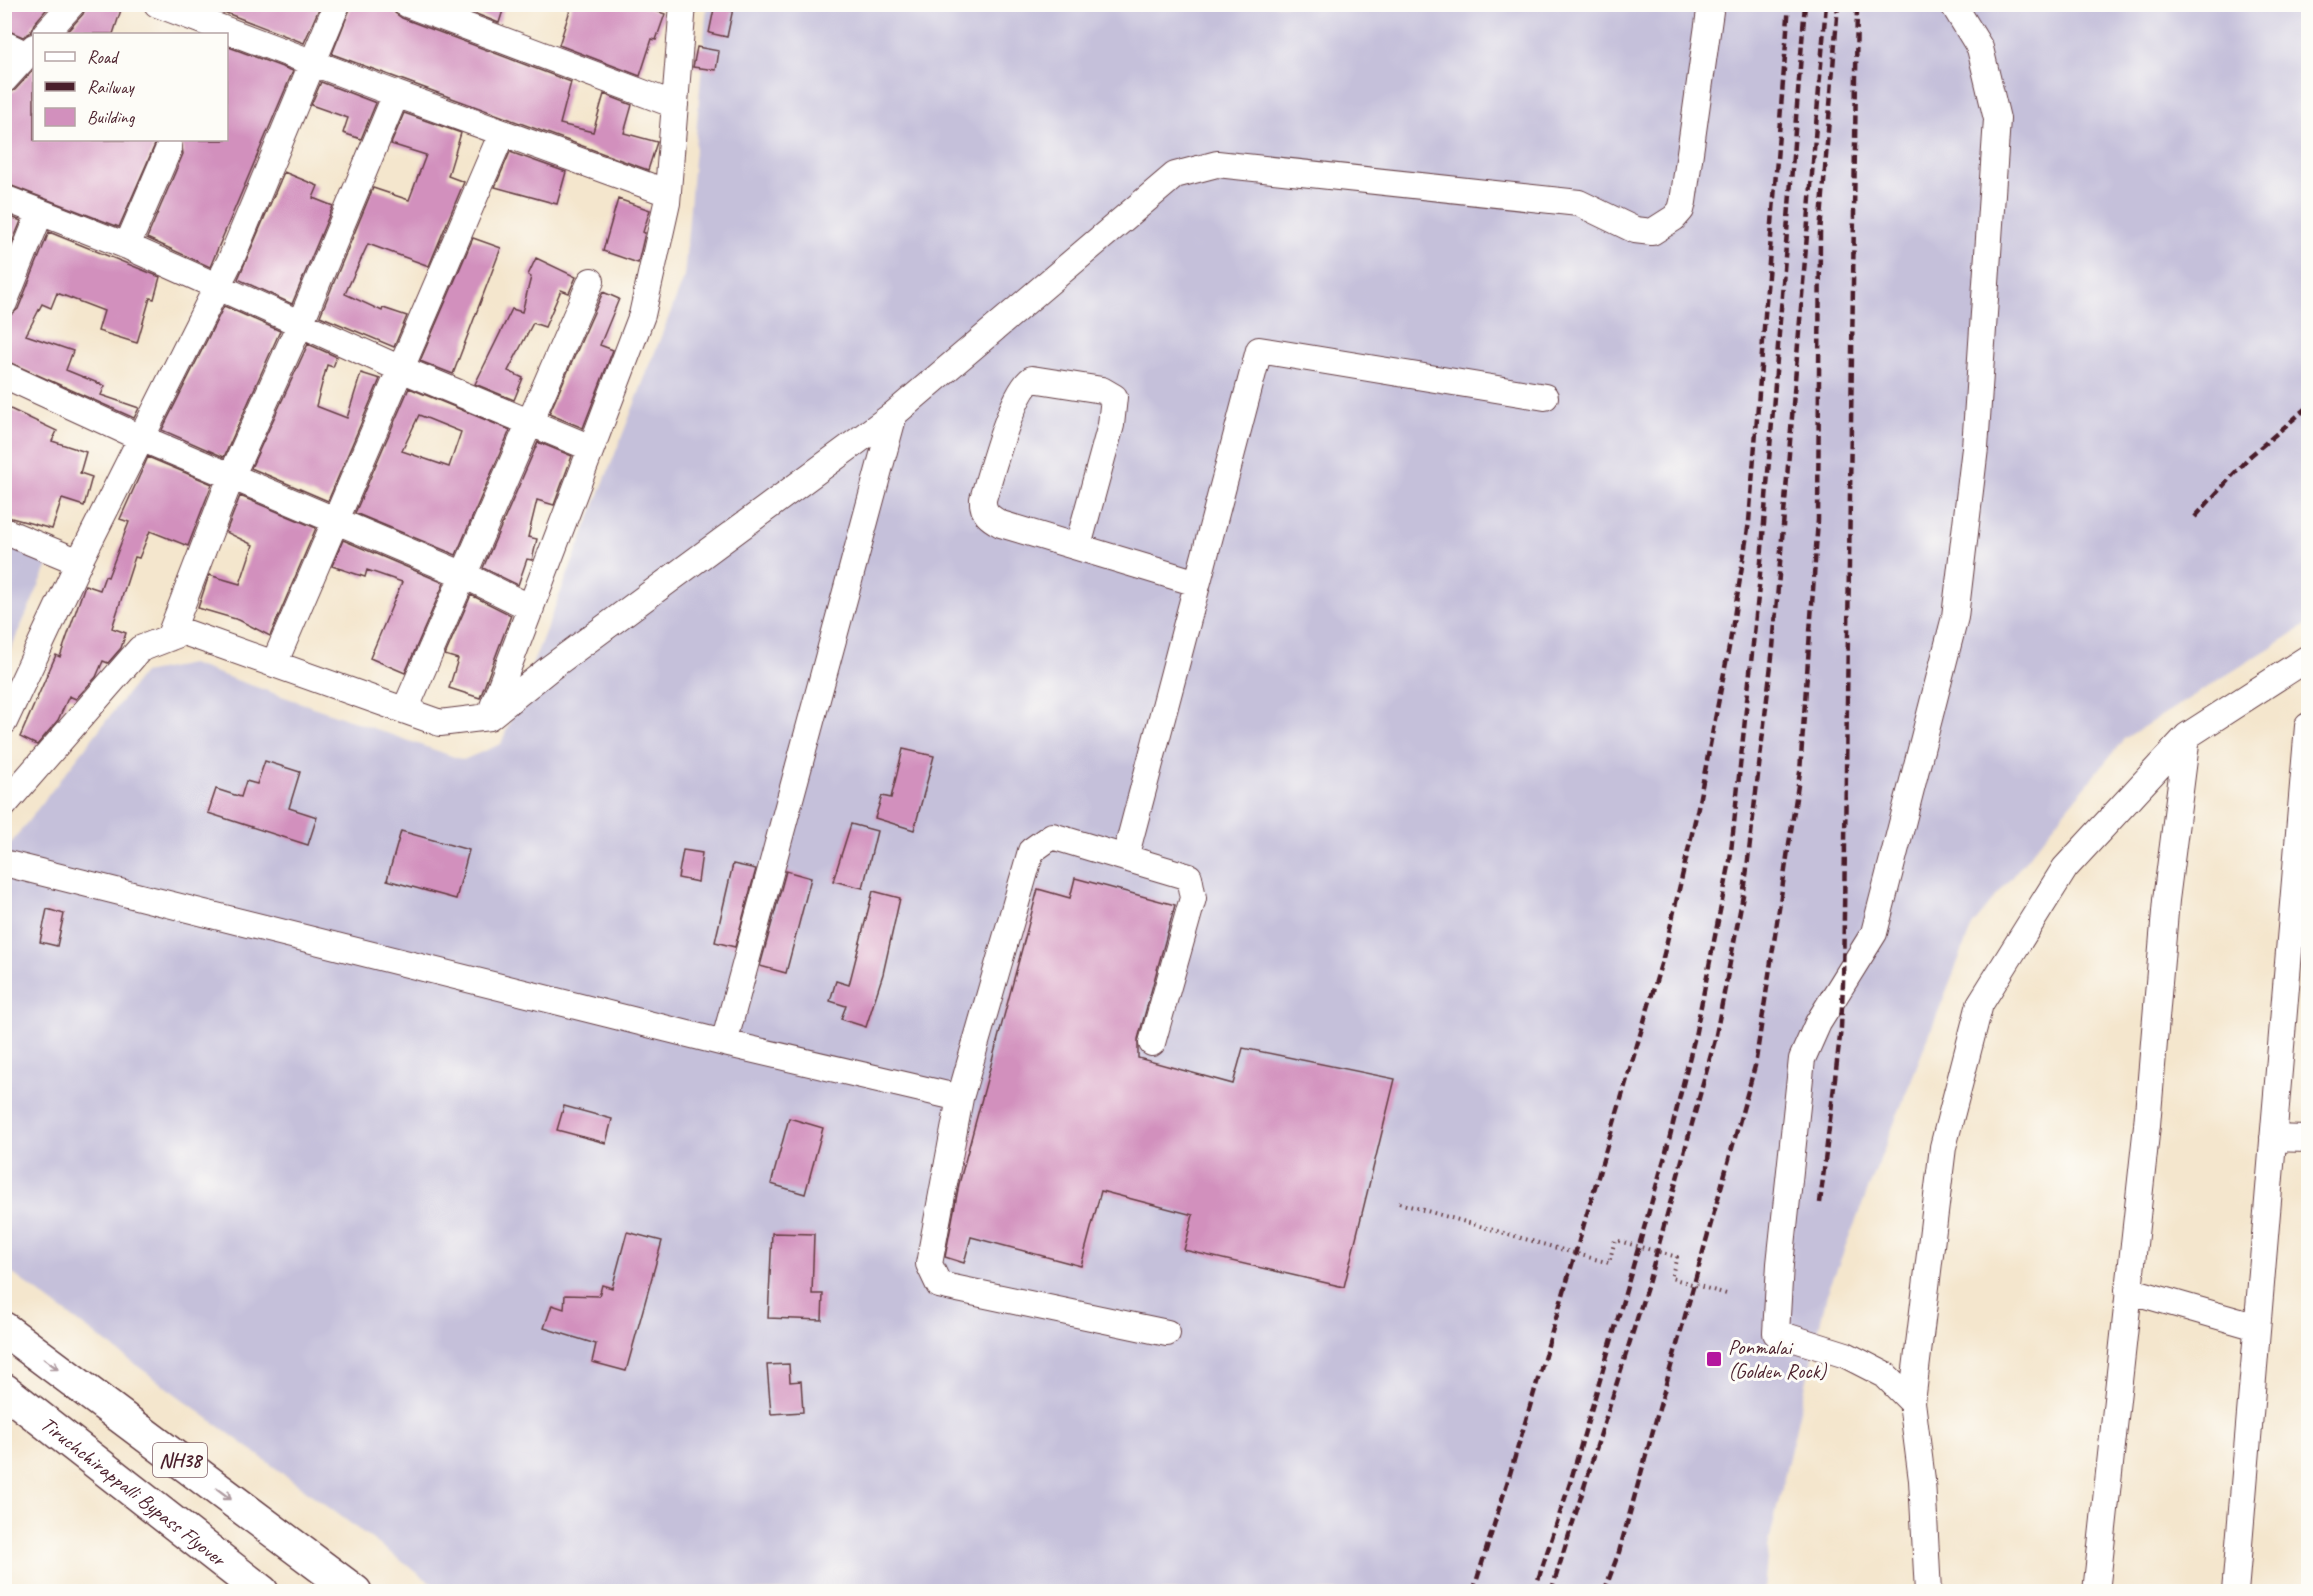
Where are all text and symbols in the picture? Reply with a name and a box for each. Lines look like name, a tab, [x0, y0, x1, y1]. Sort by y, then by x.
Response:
legend	[33, 33, 228, 141]
text: Road	[87, 46, 120, 68]
text: Railway	[87, 76, 135, 98]
text: Building	[87, 106, 136, 128]
place label: Ponmalai (Golden Rock)	[1728, 1334, 1827, 1384]
marker: Ponmalai (Golden Rock)	[1705, 1350, 1723, 1368]
one-way arrow	[43, 1358, 59, 1370]
street label: Tiruchchirappalli Bypass Flyover	[35, 1411, 232, 1572]
road number: NH38	[153, 1443, 207, 1477]
one-way arrow	[216, 1487, 232, 1500]

